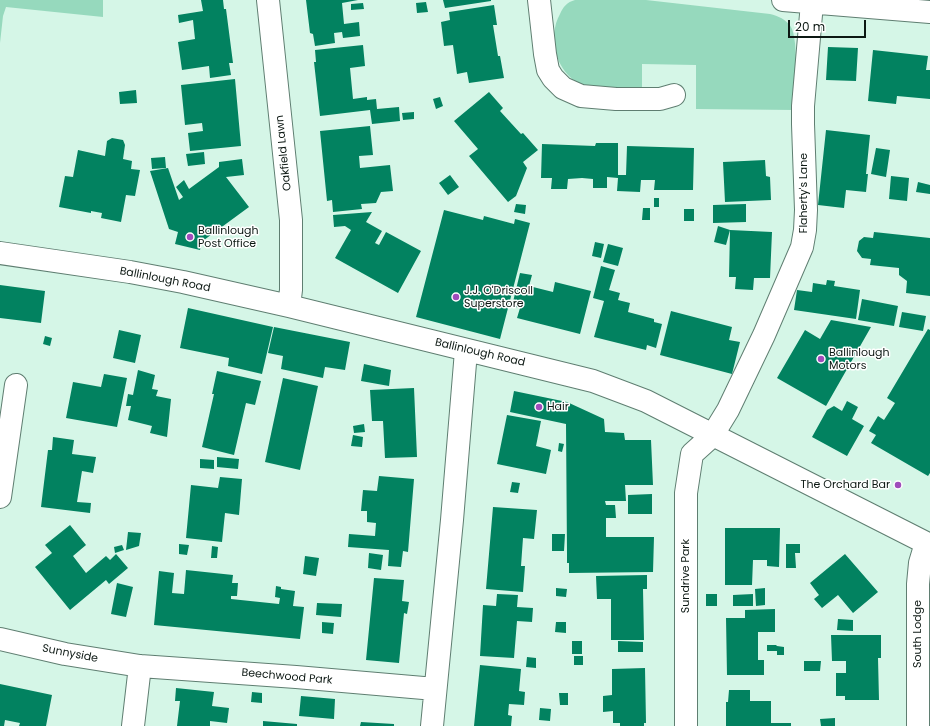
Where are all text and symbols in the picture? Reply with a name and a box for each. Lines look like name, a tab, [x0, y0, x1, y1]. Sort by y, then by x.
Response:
scale bar	[790, 12, 868, 38]
text: 20 m	[795, 18, 825, 35]
street label: Oakfield Lawn	[273, 114, 295, 192]
street label: Flaherty's Lane	[797, 153, 811, 233]
place label: Ballinlough Post Office	[198, 224, 259, 250]
marker: Ballinlough Post Office	[185, 232, 195, 242]
street label: Ballinlough Road	[119, 265, 211, 295]
place label: J.J. O'Driscoll Superstore	[464, 284, 533, 310]
marker: J.J. O'Driscoll Superstore	[451, 292, 461, 302]
street label: Ballinlough Road	[434, 336, 526, 370]
place label: Ballinlough Motors	[829, 346, 890, 372]
marker: Ballinlough Motors	[816, 354, 826, 364]
place label: Hair	[547, 400, 569, 414]
marker: Hair	[534, 402, 544, 412]
place label: The Orchard Bar	[801, 478, 890, 492]
marker: The Orchard Bar	[893, 480, 903, 490]
street label: Sundrive Park	[679, 539, 693, 613]
street label: South Lodge	[911, 600, 925, 668]
street label: Sunnyside	[41, 642, 99, 666]
street label: Beechwood Park	[241, 666, 333, 688]

